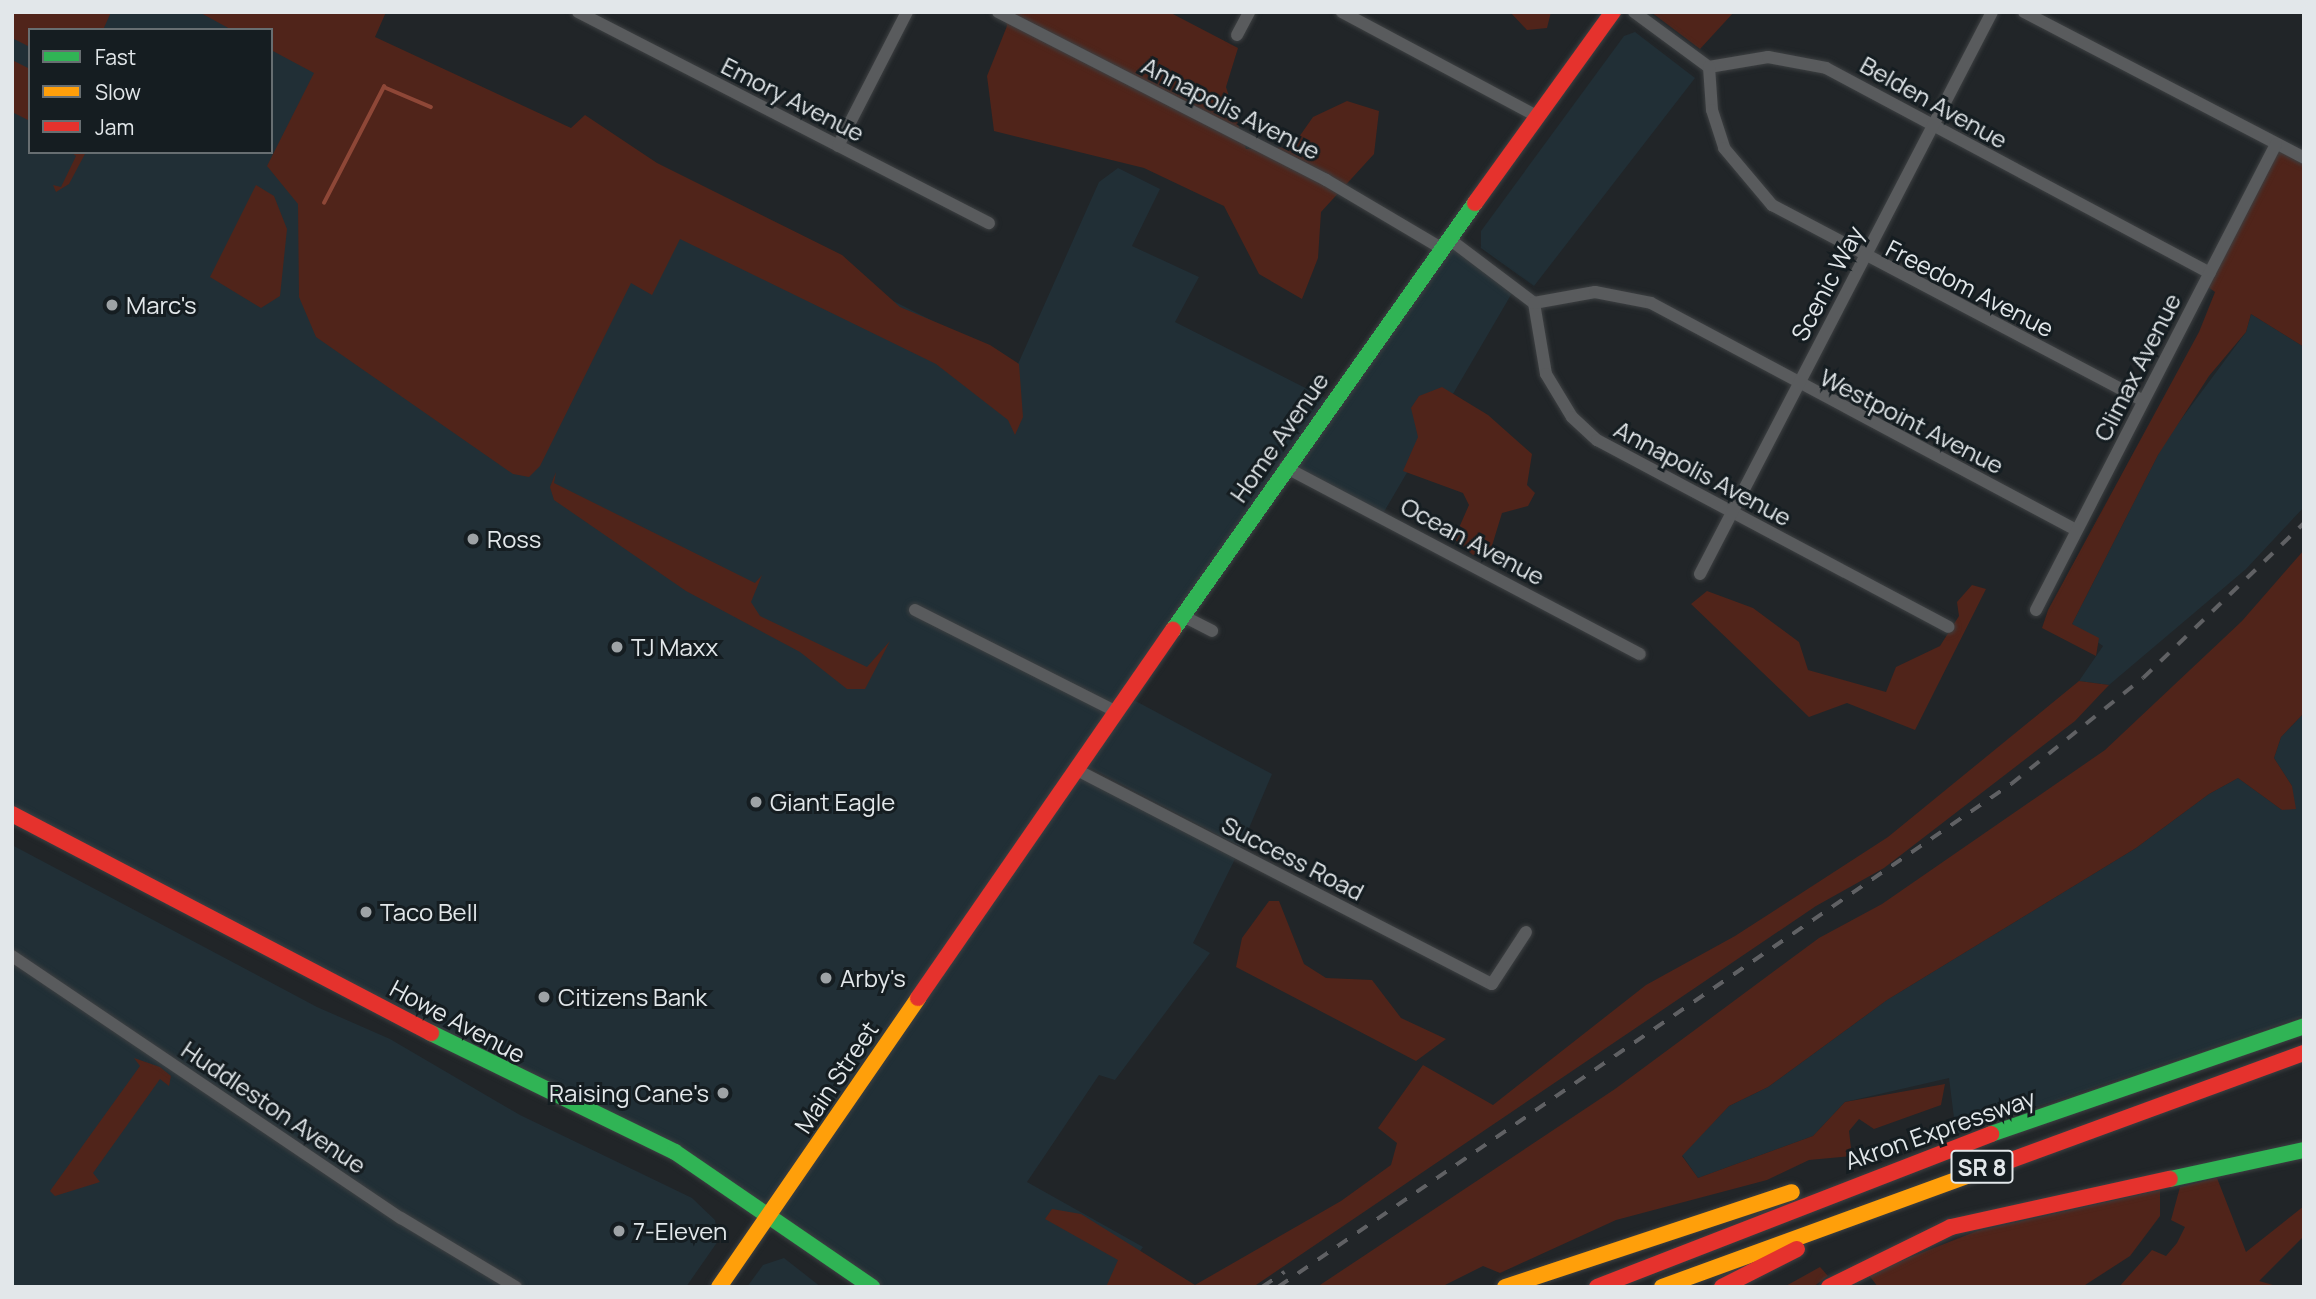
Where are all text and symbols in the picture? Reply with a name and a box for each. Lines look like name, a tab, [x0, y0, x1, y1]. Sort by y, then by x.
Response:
legend	[28, 28, 273, 154]
text: Fast	[95, 43, 136, 71]
street label: Belden Avenue	[1856, 50, 2012, 154]
street label: Emory Avenue	[717, 51, 869, 147]
street label: Annapolis Avenue	[1137, 51, 1325, 165]
text: Slow	[95, 78, 141, 106]
text: Jam	[95, 113, 134, 141]
street label: Scenic Way	[1785, 221, 1869, 345]
street label: Freedom Avenue	[1881, 233, 2059, 343]
street label: Climax Avenue	[2087, 288, 2187, 446]
place label: Marc's	[126, 291, 197, 319]
marker: Marc's	[104, 297, 120, 313]
street label: Westpoint Avenue	[1815, 362, 2009, 480]
street label: Home Avenue	[1224, 367, 1334, 507]
street label: Annapolis Avenue	[1610, 414, 1796, 532]
street label: Ocean Avenue	[1396, 491, 1550, 591]
place label: Ross	[487, 525, 541, 553]
marker: Ross	[465, 531, 481, 547]
place label: TJ Maxx	[631, 633, 718, 661]
marker: TJ Maxx	[609, 639, 625, 655]
place label: Giant Eagle	[770, 788, 895, 816]
marker: Giant Eagle	[748, 794, 764, 810]
street label: Success Road	[1217, 810, 1369, 906]
place label: Taco Bell	[380, 898, 478, 926]
marker: Taco Bell	[358, 904, 374, 920]
place label: Arby's	[840, 964, 906, 992]
marker: Arby's	[818, 970, 834, 986]
street label: Howe Avenue	[385, 973, 531, 1069]
place label: Citizens Bank	[558, 983, 707, 1011]
marker: Citizens Bank	[536, 989, 552, 1005]
street label: Main Street	[788, 1016, 884, 1138]
street label: Huddleston Avenue	[176, 1035, 372, 1179]
place label: Raising Cane's	[549, 1079, 709, 1107]
street label: Akron Expressway	[1841, 1083, 2039, 1175]
marker: Raising Cane's	[715, 1085, 731, 1101]
road number: SR 8	[1951, 1148, 2014, 1186]
place label: 7-Eleven	[633, 1217, 727, 1245]
marker: 7-Eleven	[611, 1223, 627, 1239]

